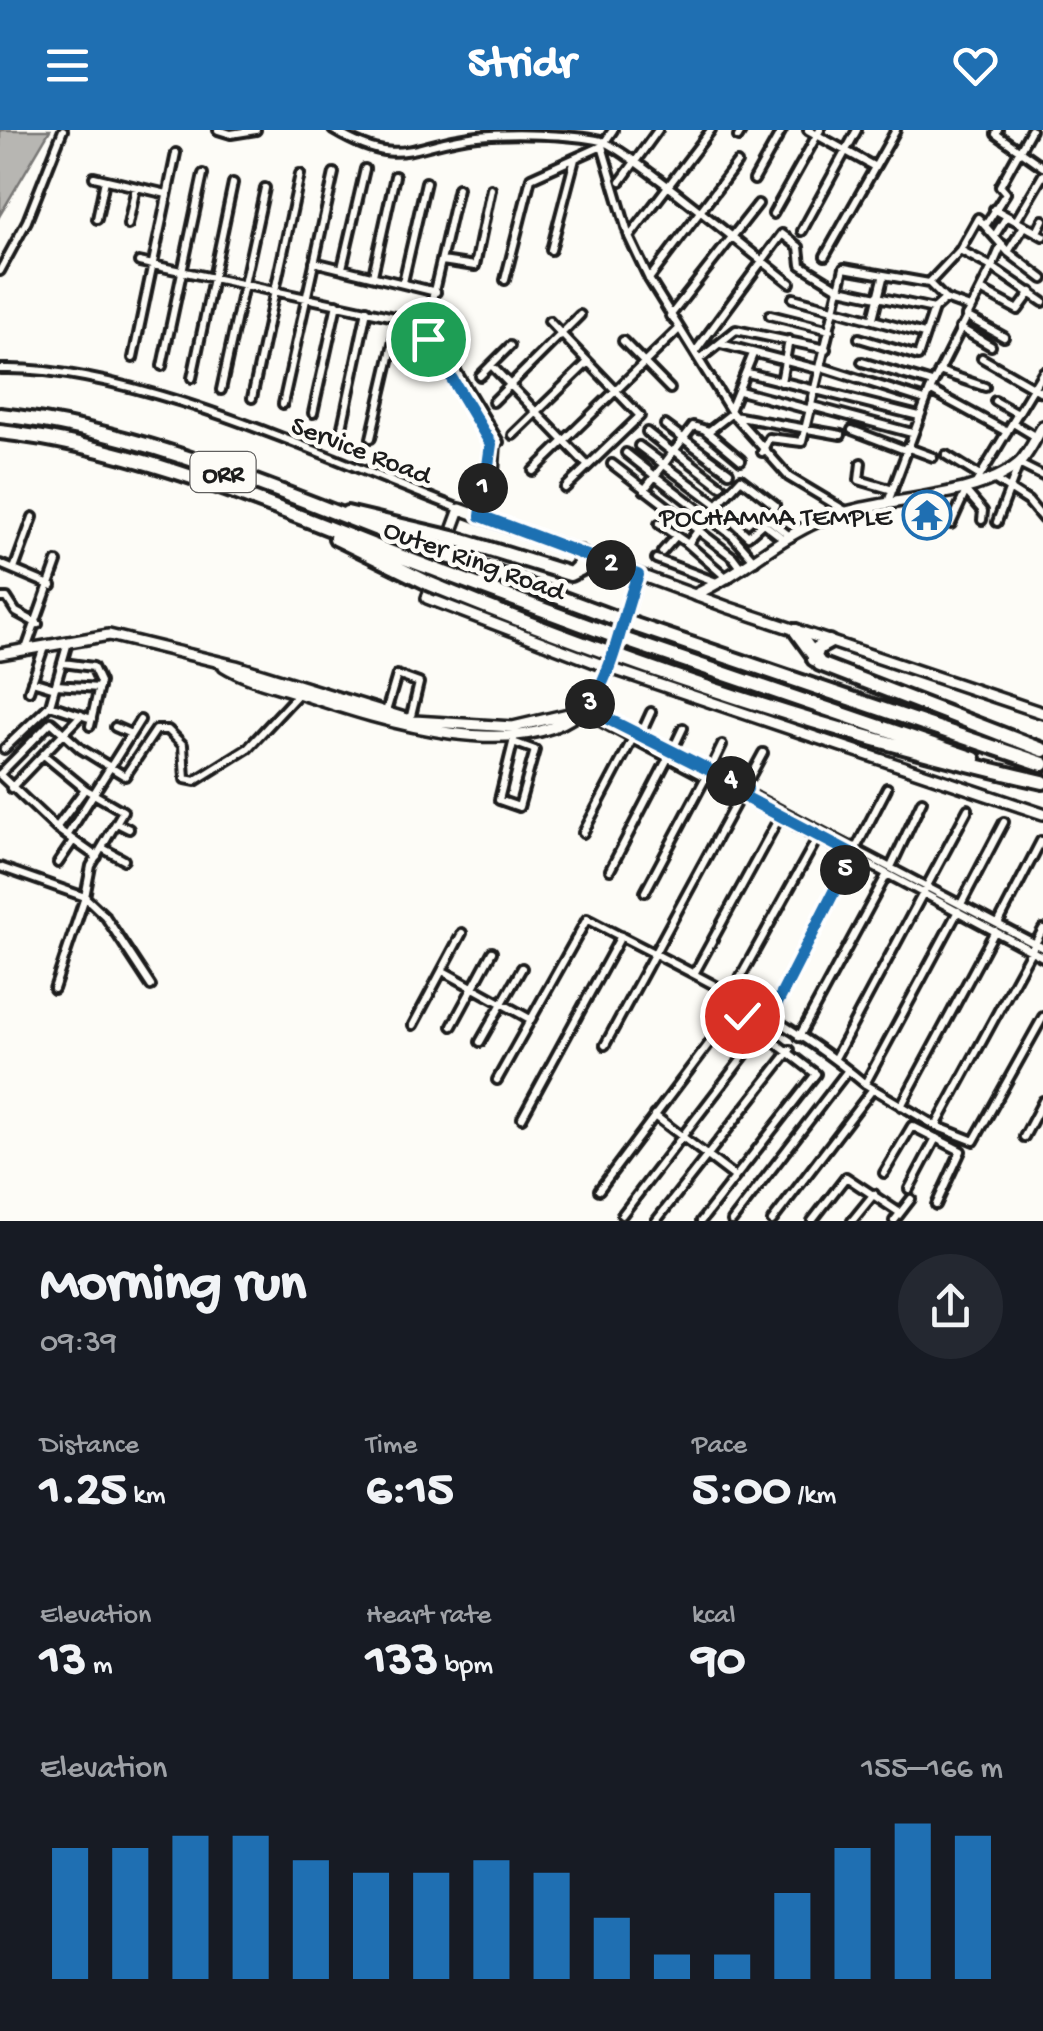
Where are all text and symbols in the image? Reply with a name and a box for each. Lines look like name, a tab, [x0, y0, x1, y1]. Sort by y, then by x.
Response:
icon: menu	[40, 38, 95, 93]
icon: heart	[948, 38, 1003, 93]
text: Stridr	[468, 39, 575, 92]
pin	[386, 297, 471, 382]
icon: arrive	[401, 312, 456, 367]
street label: Service Road	[286, 410, 438, 495]
road number: ORR	[190, 452, 256, 492]
pin: 1	[458, 463, 508, 513]
text: 1	[477, 471, 489, 504]
temple icon: POCHAMMA TEMPLE	[901, 489, 953, 541]
place label: POCHAMMA TEMPLE	[658, 503, 894, 536]
street label: Outer Ring Road	[378, 514, 571, 611]
pin: 2	[586, 540, 636, 590]
text: 2	[604, 548, 618, 581]
pin: 3	[565, 679, 615, 729]
text: 3	[583, 687, 597, 720]
pin: 4	[706, 756, 756, 806]
text: 4	[724, 764, 738, 797]
pin: 5	[820, 845, 870, 895]
text: 5	[838, 853, 852, 886]
pin	[700, 974, 785, 1059]
icon: check	[715, 989, 770, 1044]
button: share	[898, 1254, 1003, 1359]
text: Morning run	[40, 1255, 306, 1319]
text: 09:39	[40, 1325, 117, 1363]
text: Distance	[40, 1430, 139, 1463]
text: Time	[366, 1430, 417, 1463]
text: Pace	[692, 1430, 747, 1463]
text: 1.25	[40, 1463, 127, 1522]
text: 6:15	[366, 1463, 454, 1522]
text: 5:00	[692, 1463, 791, 1522]
text: km	[127, 1480, 166, 1513]
text: /km	[791, 1480, 837, 1513]
text: Elevation	[40, 1600, 151, 1633]
text: Heart rate	[366, 1600, 491, 1633]
text: kcal	[692, 1600, 736, 1633]
text: 13	[40, 1633, 86, 1692]
text: 133	[366, 1633, 438, 1692]
text: 90	[692, 1633, 745, 1692]
text: m	[86, 1650, 113, 1683]
text: bpm	[438, 1650, 493, 1683]
text: Elevation	[40, 1751, 167, 1789]
text: 155–166 m	[861, 1751, 1003, 1789]

